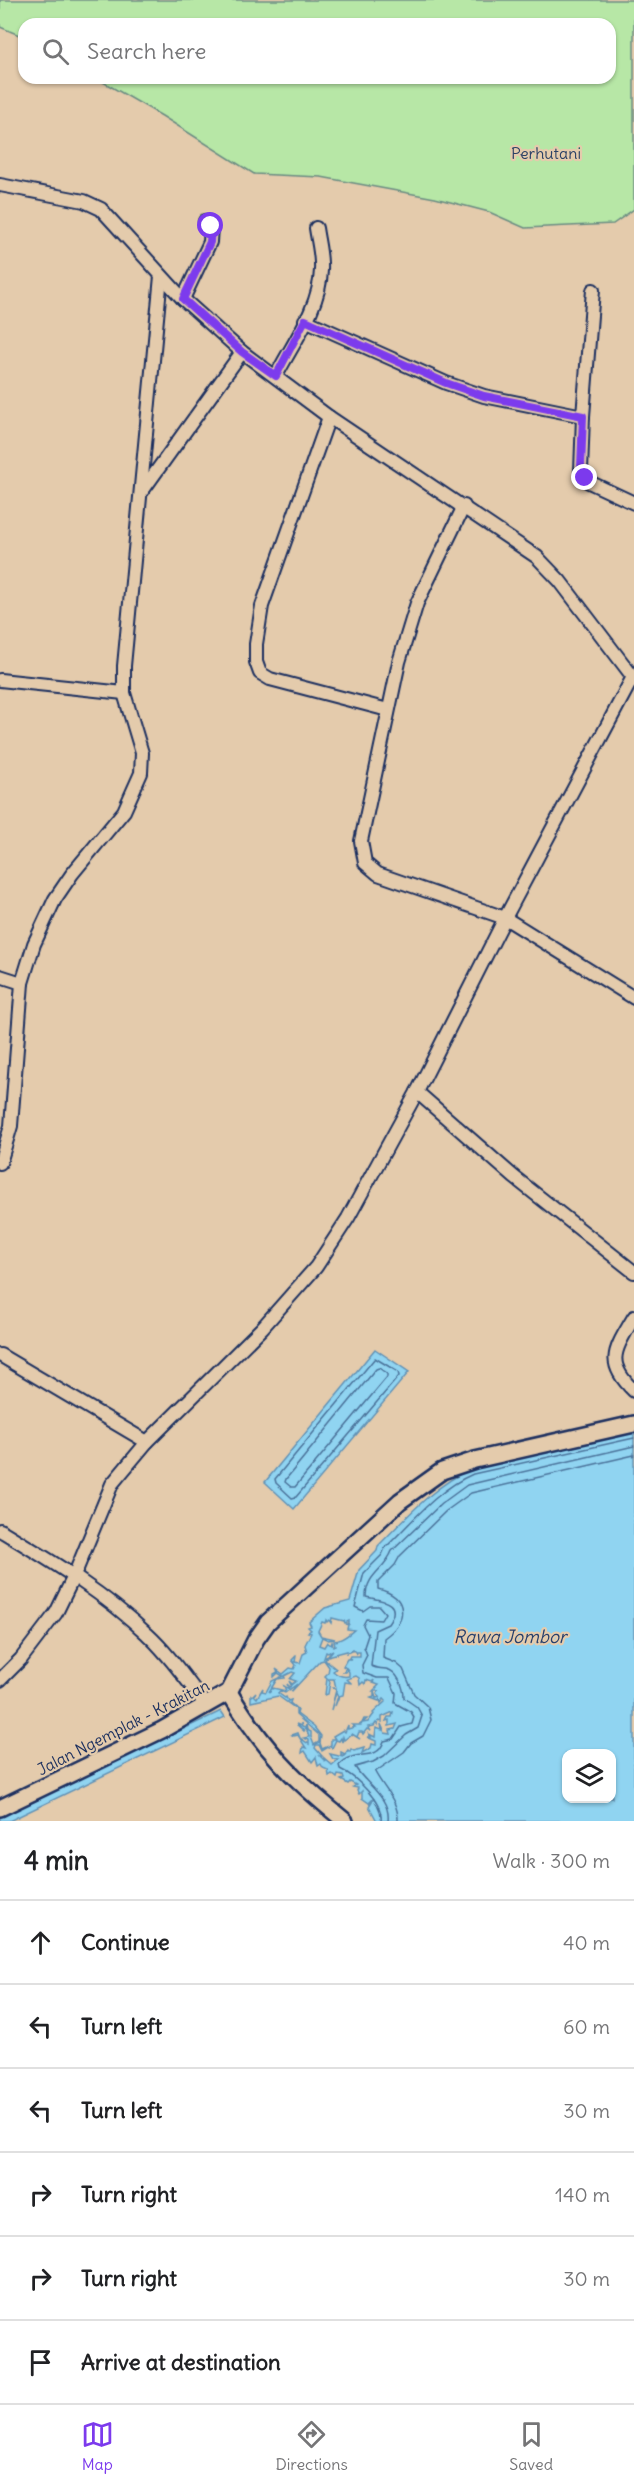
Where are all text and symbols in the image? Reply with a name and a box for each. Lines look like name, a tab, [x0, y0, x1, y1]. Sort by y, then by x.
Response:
search box	[18, 18, 616, 84]
icon: search	[39, 35, 72, 68]
text: Search here	[87, 37, 206, 65]
park label: Perhutani	[511, 143, 581, 163]
route start	[197, 212, 223, 238]
route end	[571, 464, 597, 490]
water label: Rawa Jombor	[454, 1625, 569, 1648]
street label: Jalan Ngemplak - Krakitan	[33, 1675, 213, 1779]
map controls	[562, 1749, 616, 1803]
button: layers	[562, 1749, 616, 1803]
text: 4 min	[24, 1844, 89, 1877]
text: Walk · 300 m	[492, 1848, 610, 1873]
icon: ahead	[24, 1926, 57, 1959]
text: Continue	[81, 1928, 170, 1956]
text: 40 m	[563, 1930, 610, 1955]
icon: left	[24, 2010, 57, 2043]
text: Turn left	[81, 2012, 162, 2040]
text: 60 m	[563, 2014, 610, 2039]
icon: left	[24, 2094, 57, 2127]
text: Turn left	[81, 2096, 162, 2124]
text: 30 m	[563, 2098, 610, 2123]
icon: right	[24, 2178, 57, 2211]
text: Turn right	[81, 2180, 177, 2208]
text: 140 m	[555, 2182, 610, 2207]
icon: right	[24, 2262, 57, 2295]
text: Turn right	[81, 2264, 177, 2292]
text: 30 m	[563, 2266, 610, 2291]
icon: arrive	[24, 2346, 57, 2379]
text: Arrive at destination	[81, 2348, 281, 2376]
tab: Map	[81, 2418, 114, 2474]
tab: Directions	[275, 2418, 348, 2474]
tab: Saved	[509, 2418, 553, 2474]

